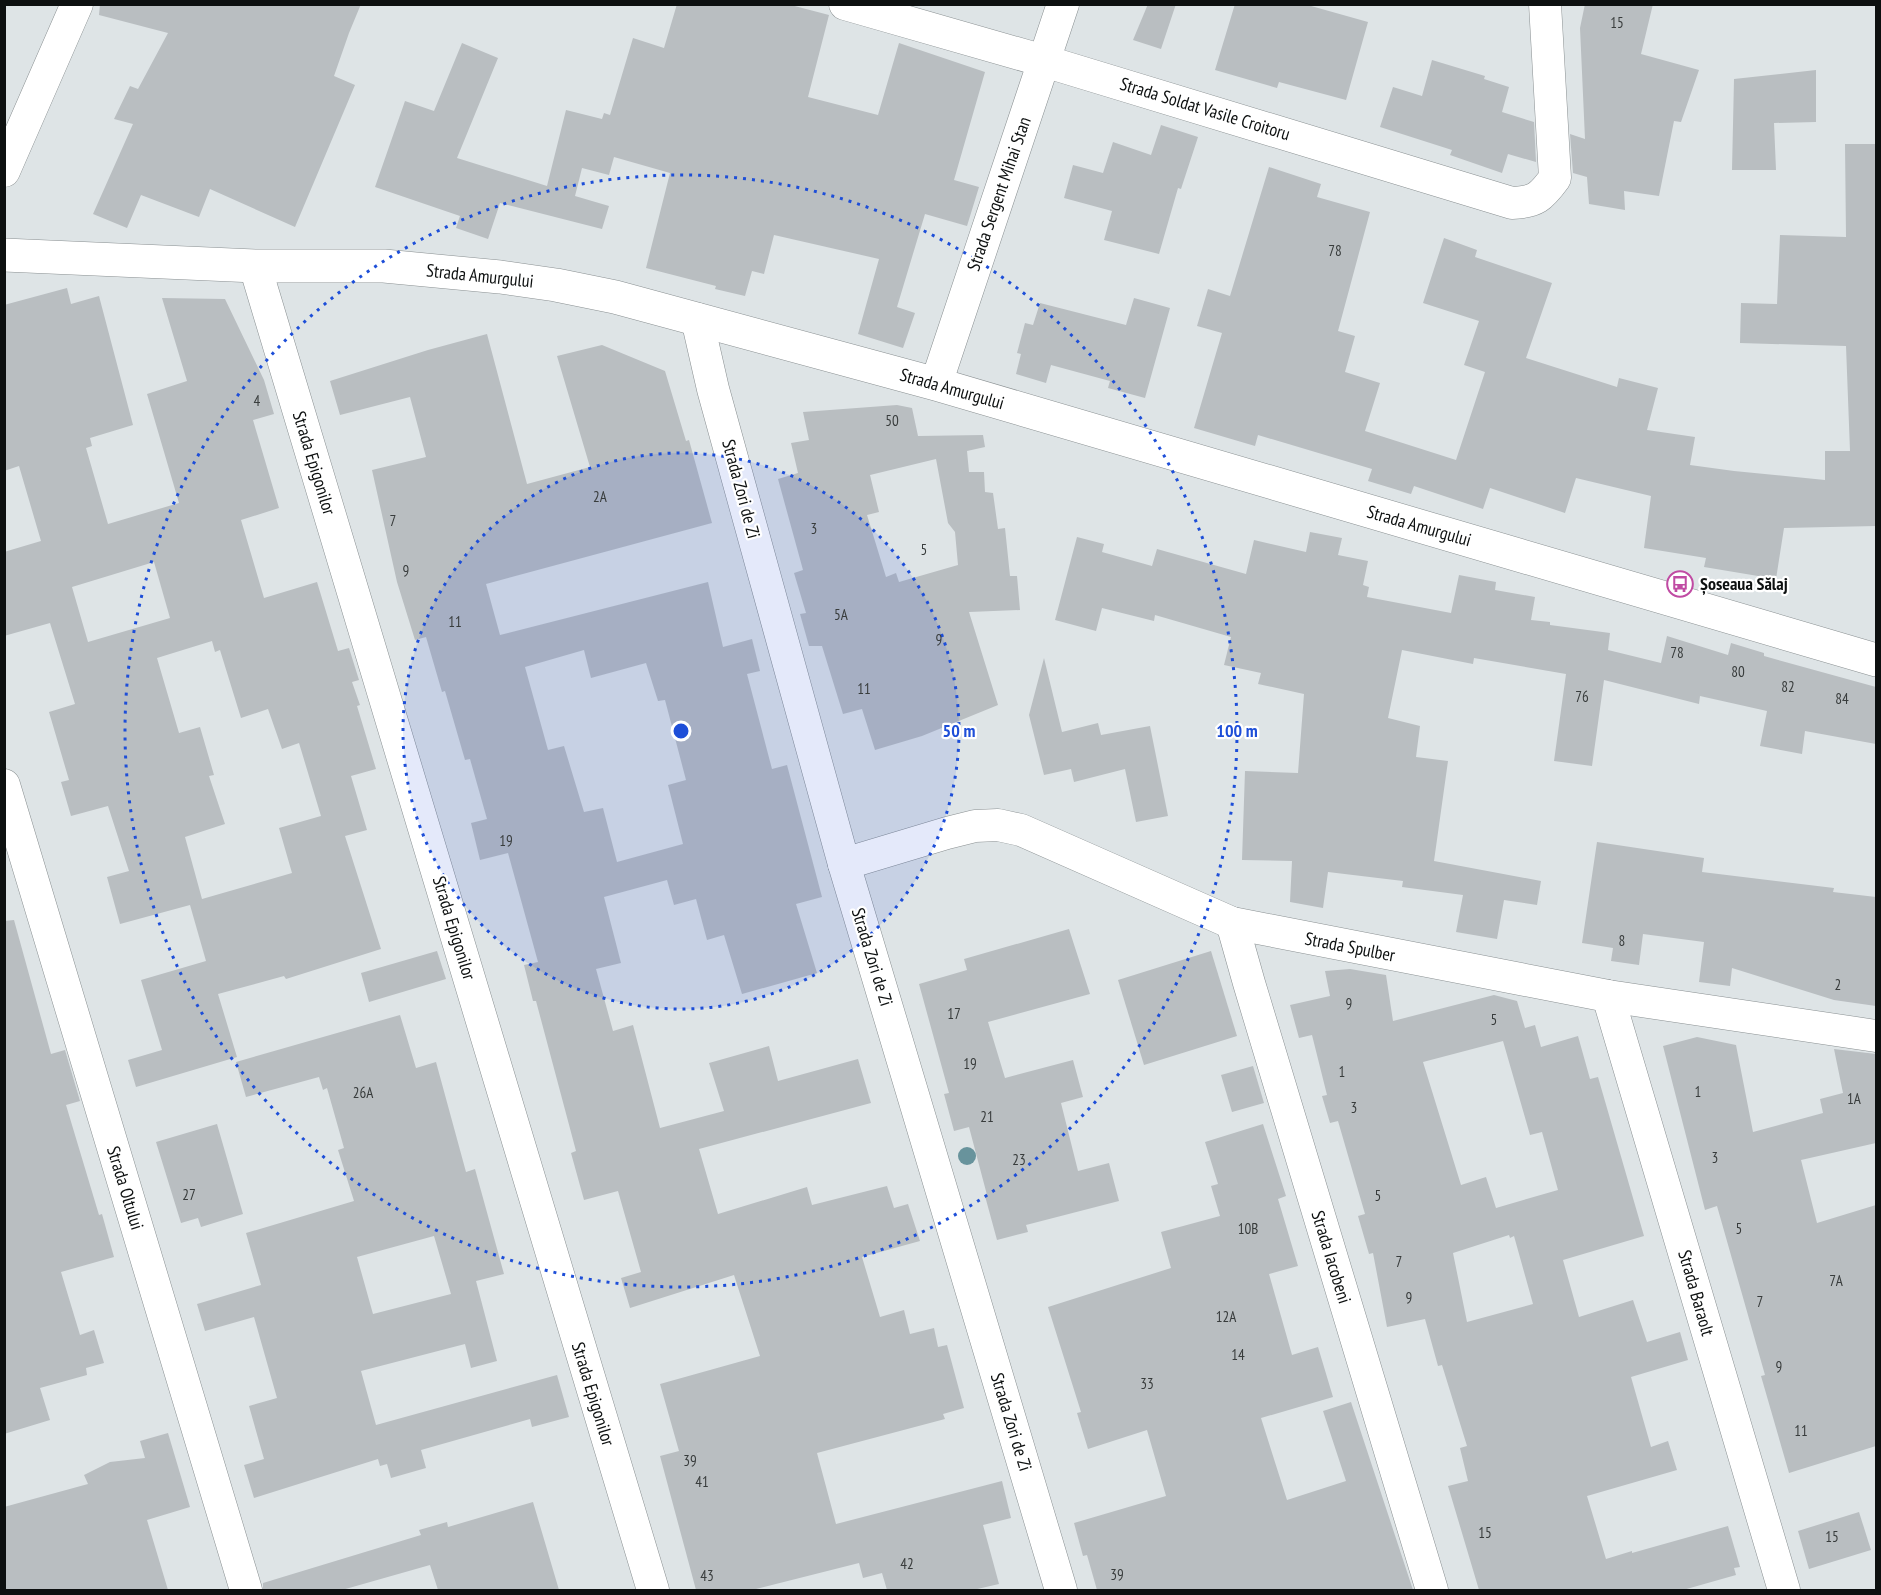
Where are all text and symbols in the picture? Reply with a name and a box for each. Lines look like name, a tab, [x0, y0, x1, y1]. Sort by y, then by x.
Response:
house number: 15	[1610, 13, 1624, 32]
street label: Strada Soldat Vasile Croitoru	[1117, 72, 1293, 145]
street label: Strada Sergent Mihai Stan	[961, 114, 1036, 274]
house number: 78	[1328, 241, 1342, 260]
street label: Strada Amurgului	[425, 258, 535, 293]
street label: Strada Amurgului	[897, 363, 1007, 414]
house number: 4	[254, 391, 261, 410]
street label: Strada Epigonilor	[288, 408, 341, 518]
house number: 50	[885, 411, 899, 430]
street label: Strada Zori de Zi	[717, 437, 766, 541]
house number: 2A	[593, 487, 608, 506]
street label: Strada Amurgului	[1364, 500, 1474, 551]
house number: 7	[390, 511, 396, 530]
house number: 3	[811, 519, 817, 538]
house number: 5	[921, 540, 927, 559]
house number: 9	[403, 561, 409, 580]
bus stop icon: Șoseaua Sălaj	[1665, 569, 1695, 599]
place label: Șoseaua Sălaj	[1700, 572, 1788, 595]
house number: 5A	[834, 605, 849, 624]
house number: 11	[448, 612, 462, 631]
house number: 9	[936, 630, 942, 649]
house number: 78	[1670, 643, 1684, 662]
house number: 80	[1731, 662, 1745, 681]
house number: 82	[1781, 677, 1795, 696]
house number: 11	[857, 679, 871, 698]
house number: 76	[1575, 687, 1589, 706]
house number: 84	[1835, 689, 1849, 708]
text: 50 m	[943, 719, 975, 742]
text: 100 m	[1216, 719, 1258, 742]
centre of rings	[671, 721, 691, 741]
house number: 19	[499, 831, 513, 850]
street label: Strada Epigonilor	[428, 873, 481, 983]
street label: Strada Zori de Zi	[847, 905, 898, 1009]
street label: Strada Spulber	[1303, 927, 1397, 967]
house number: 8	[1619, 931, 1625, 950]
house number: 2	[1835, 975, 1841, 994]
house number: 9	[1346, 994, 1352, 1013]
house number: 17	[947, 1004, 961, 1023]
house number: 5	[1491, 1010, 1497, 1029]
house number: 19	[963, 1054, 977, 1073]
house number: 1	[1339, 1062, 1345, 1081]
house number: 1	[1695, 1082, 1701, 1101]
house number: 26A	[353, 1083, 374, 1102]
house number: 1A	[1847, 1089, 1862, 1108]
house number: 3	[1351, 1098, 1357, 1117]
house number: 21	[980, 1107, 994, 1126]
street label: Strada Oltului	[102, 1143, 149, 1233]
house number: 3	[1712, 1148, 1718, 1167]
house number: 23	[1012, 1150, 1026, 1169]
house number: 27	[182, 1185, 196, 1204]
house number: 5	[1375, 1186, 1381, 1205]
street label: Strada Iacobeni	[1306, 1208, 1356, 1306]
house number: 10B	[1238, 1219, 1258, 1238]
house number: 5	[1736, 1219, 1742, 1238]
street label: Strada Baraolt	[1673, 1247, 1720, 1339]
house number: 7	[1396, 1252, 1402, 1271]
house number: 7A	[1829, 1271, 1844, 1290]
house number: 9	[1406, 1288, 1412, 1307]
house number: 7	[1757, 1292, 1763, 1311]
house number: 12A	[1216, 1307, 1237, 1326]
street label: Strada Epigonilor	[567, 1339, 620, 1449]
house number: 14	[1231, 1345, 1245, 1364]
house number: 9	[1776, 1357, 1782, 1376]
street label: Strada Zori de Zi	[986, 1370, 1037, 1474]
house number: 33	[1140, 1374, 1154, 1393]
house number: 11	[1794, 1421, 1808, 1440]
house number: 39	[683, 1451, 697, 1470]
house number: 41	[695, 1472, 709, 1491]
house number: 15	[1478, 1523, 1492, 1542]
house number: 15	[1825, 1527, 1839, 1546]
house number: 42	[900, 1554, 914, 1573]
house number: 39	[1110, 1565, 1124, 1584]
house number: 43	[700, 1566, 714, 1585]

